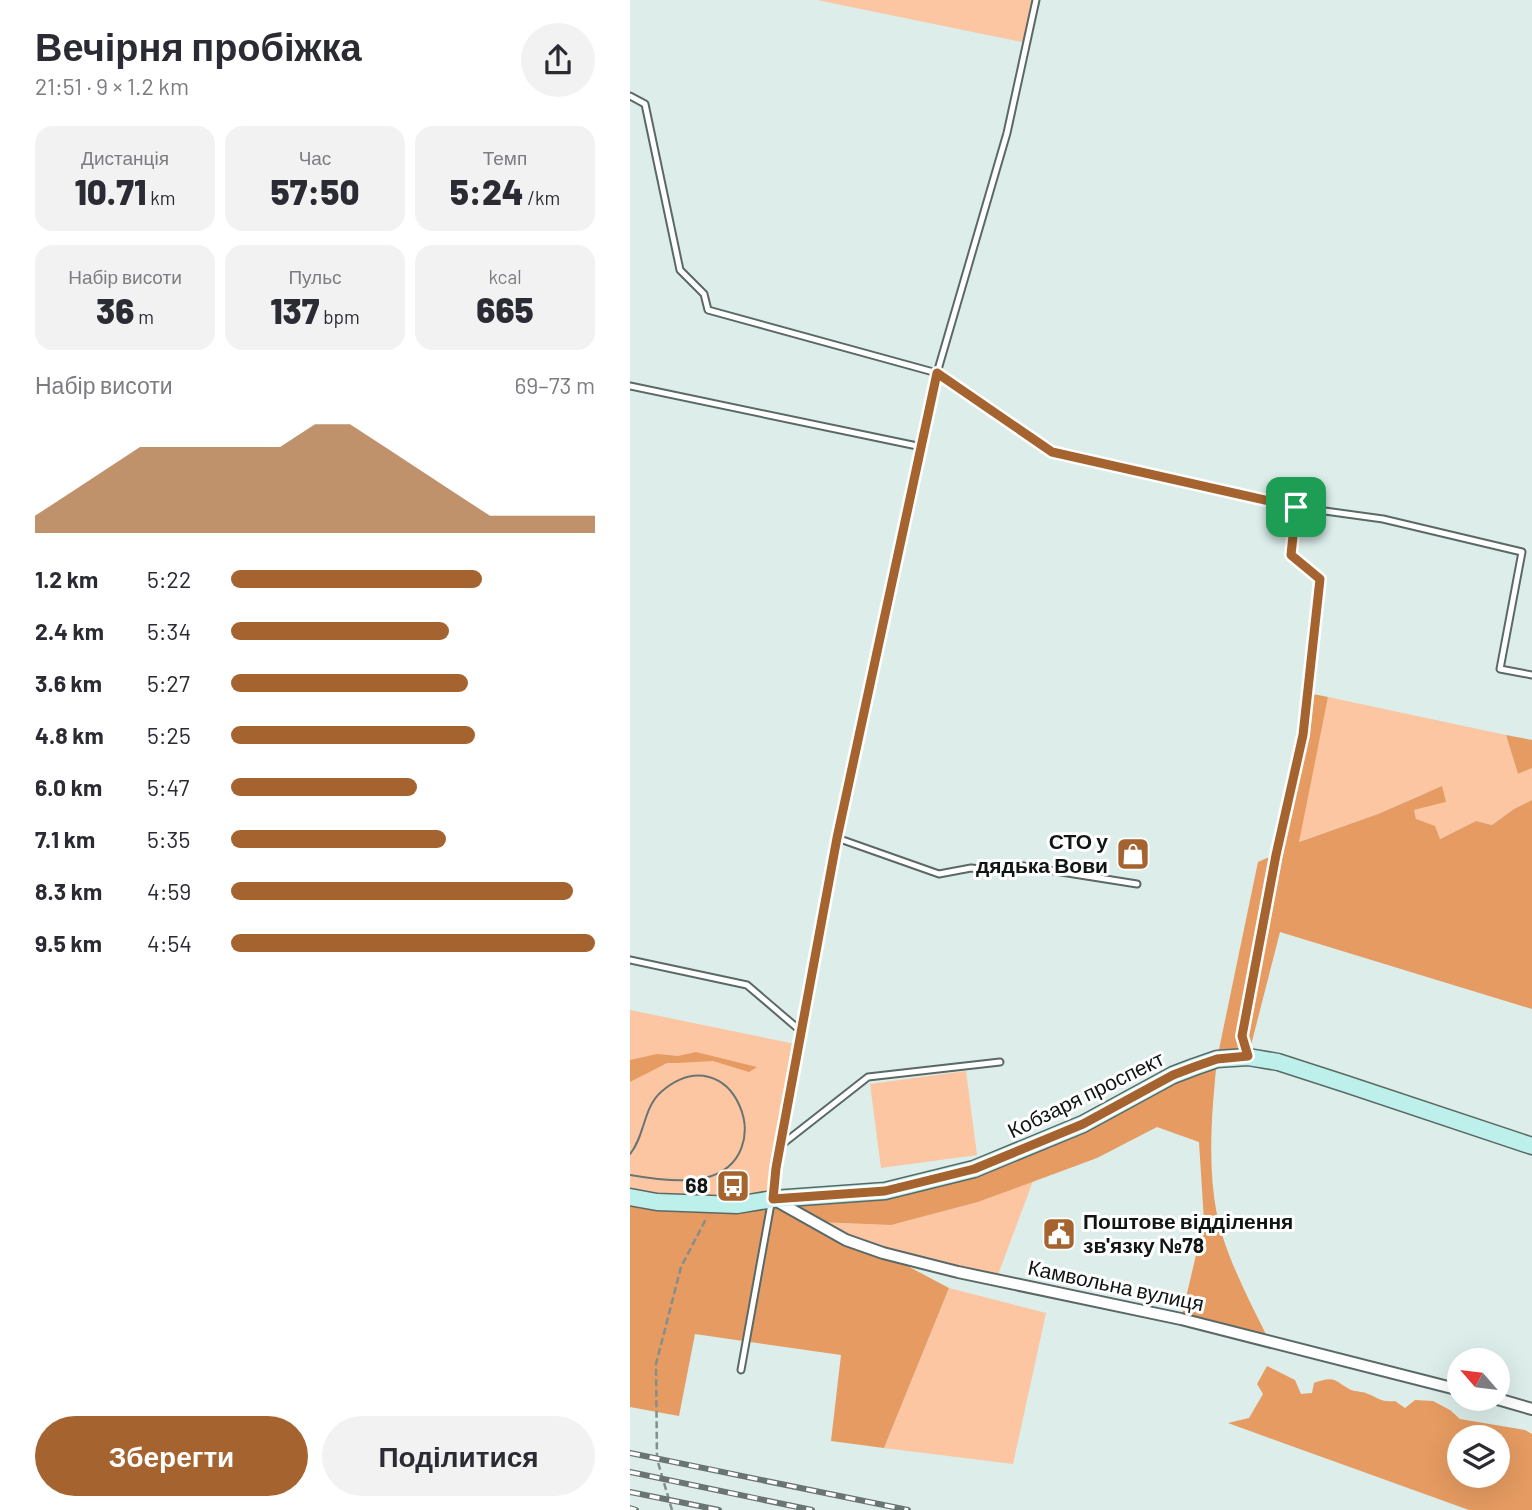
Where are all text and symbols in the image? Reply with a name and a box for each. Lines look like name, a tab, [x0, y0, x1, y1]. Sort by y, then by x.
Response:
text: Вечірня пробіжка	[35, 23, 362, 69]
button: share	[521, 23, 595, 97]
text: 21:51 · 9 × 1.2 km	[35, 72, 189, 100]
text: Дистанція	[81, 146, 169, 169]
text: Час	[299, 146, 331, 169]
text: Темп	[483, 146, 527, 169]
text: 10.71	[74, 170, 147, 212]
text: 57:50	[271, 170, 359, 212]
text: 5:24	[450, 170, 524, 212]
text: km	[147, 186, 176, 209]
text: /km	[524, 186, 560, 209]
text: Набір висоти	[68, 265, 182, 288]
text: Пульс	[288, 265, 342, 288]
text: kcal	[488, 265, 522, 288]
text: 665	[476, 288, 534, 330]
text: 36	[96, 289, 134, 331]
text: 137	[270, 289, 319, 331]
text: m	[134, 305, 154, 328]
text: bpm	[319, 305, 360, 328]
text: Набір висоти	[35, 371, 173, 399]
text: 69–73 m	[514, 371, 595, 399]
pin	[1266, 477, 1326, 537]
icon: arrive	[1277, 488, 1315, 526]
text: 1.2 km	[35, 565, 98, 593]
text: 5:22	[147, 565, 191, 593]
text: 2.4 km	[35, 617, 104, 645]
text: 5:34	[147, 617, 191, 645]
text: 3.6 km	[35, 669, 102, 697]
text: 5:27	[147, 669, 190, 697]
text: 4.8 km	[35, 721, 104, 749]
text: 5:25	[147, 721, 191, 749]
text: 6.0 km	[35, 773, 102, 801]
text: 5:47	[147, 773, 189, 801]
text: 7.1 km	[35, 825, 95, 853]
text: 5:35	[147, 825, 190, 853]
place label: СТО у дядька Вови	[976, 828, 1108, 877]
shop icon: СТО у дядька Вови	[1114, 835, 1152, 873]
text: 8.3 km	[35, 877, 102, 905]
text: 4:59	[147, 877, 191, 905]
text: 9.5 km	[35, 929, 102, 957]
text: 4:54	[147, 929, 192, 957]
street label: Кобзаря проспект	[1003, 1045, 1168, 1142]
bus stop icon: 68	[714, 1167, 752, 1205]
place label: 68	[685, 1172, 708, 1197]
place label: Поштове відділення зв'язку №78	[1083, 1208, 1293, 1257]
public building icon: Поштове відділення зв'язку №78	[1040, 1215, 1078, 1253]
street label: Камвольна вулиця	[1026, 1254, 1207, 1315]
north arrow	[1447, 1348, 1510, 1410]
map controls	[1447, 1348, 1510, 1488]
button: Зберегти	[35, 1416, 308, 1496]
button: Поділитися	[322, 1416, 595, 1496]
button: layers	[1447, 1425, 1510, 1488]

